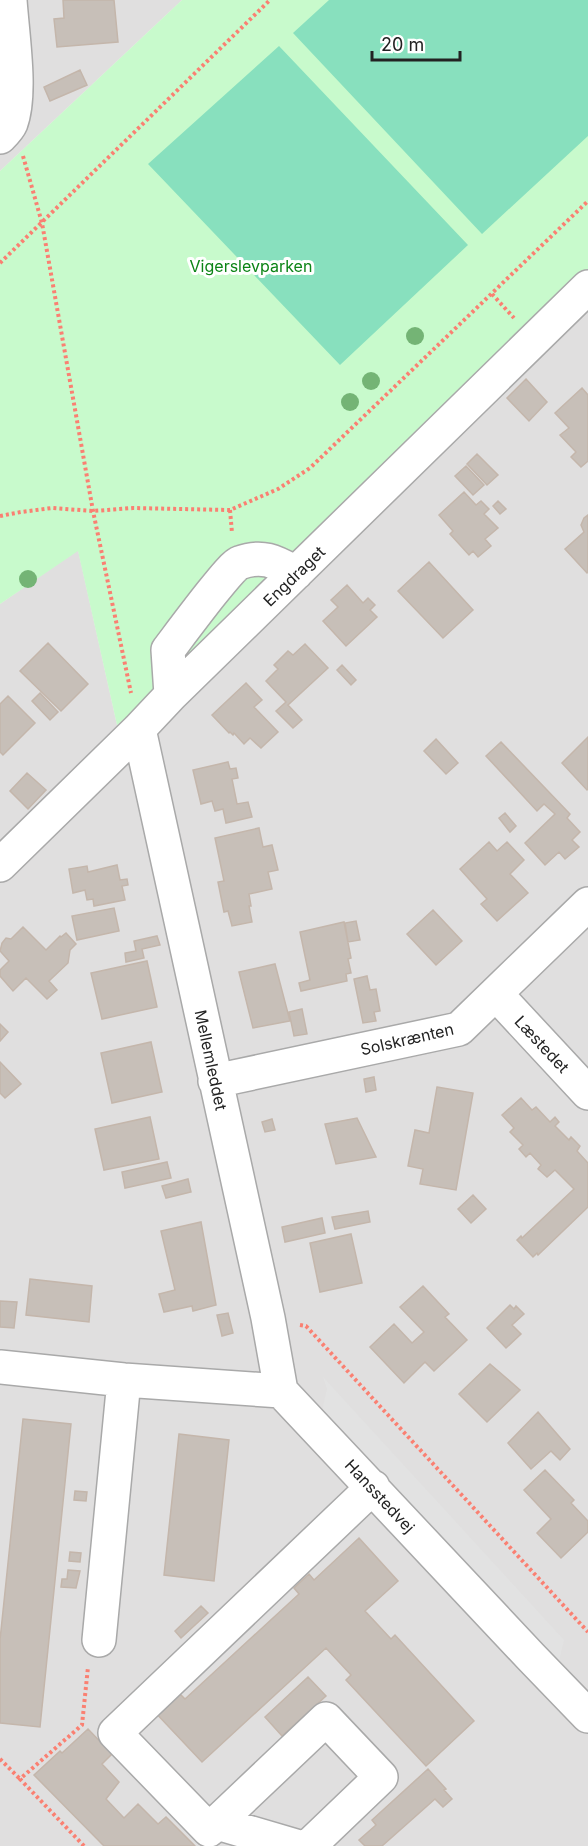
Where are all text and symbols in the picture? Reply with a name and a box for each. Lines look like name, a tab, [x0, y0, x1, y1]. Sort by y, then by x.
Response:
scale bar	[372, 24, 460, 62]
text: 20 m	[381, 34, 424, 55]
park label: Vigerslevparken	[190, 256, 312, 276]
street label: Engdraget	[259, 542, 329, 610]
street label: Mellemleddet	[191, 1008, 231, 1112]
street label: Læstedet	[510, 1011, 574, 1077]
street label: Solskrænten	[358, 1019, 456, 1059]
street label: Hansstedvej	[341, 1455, 419, 1537]

